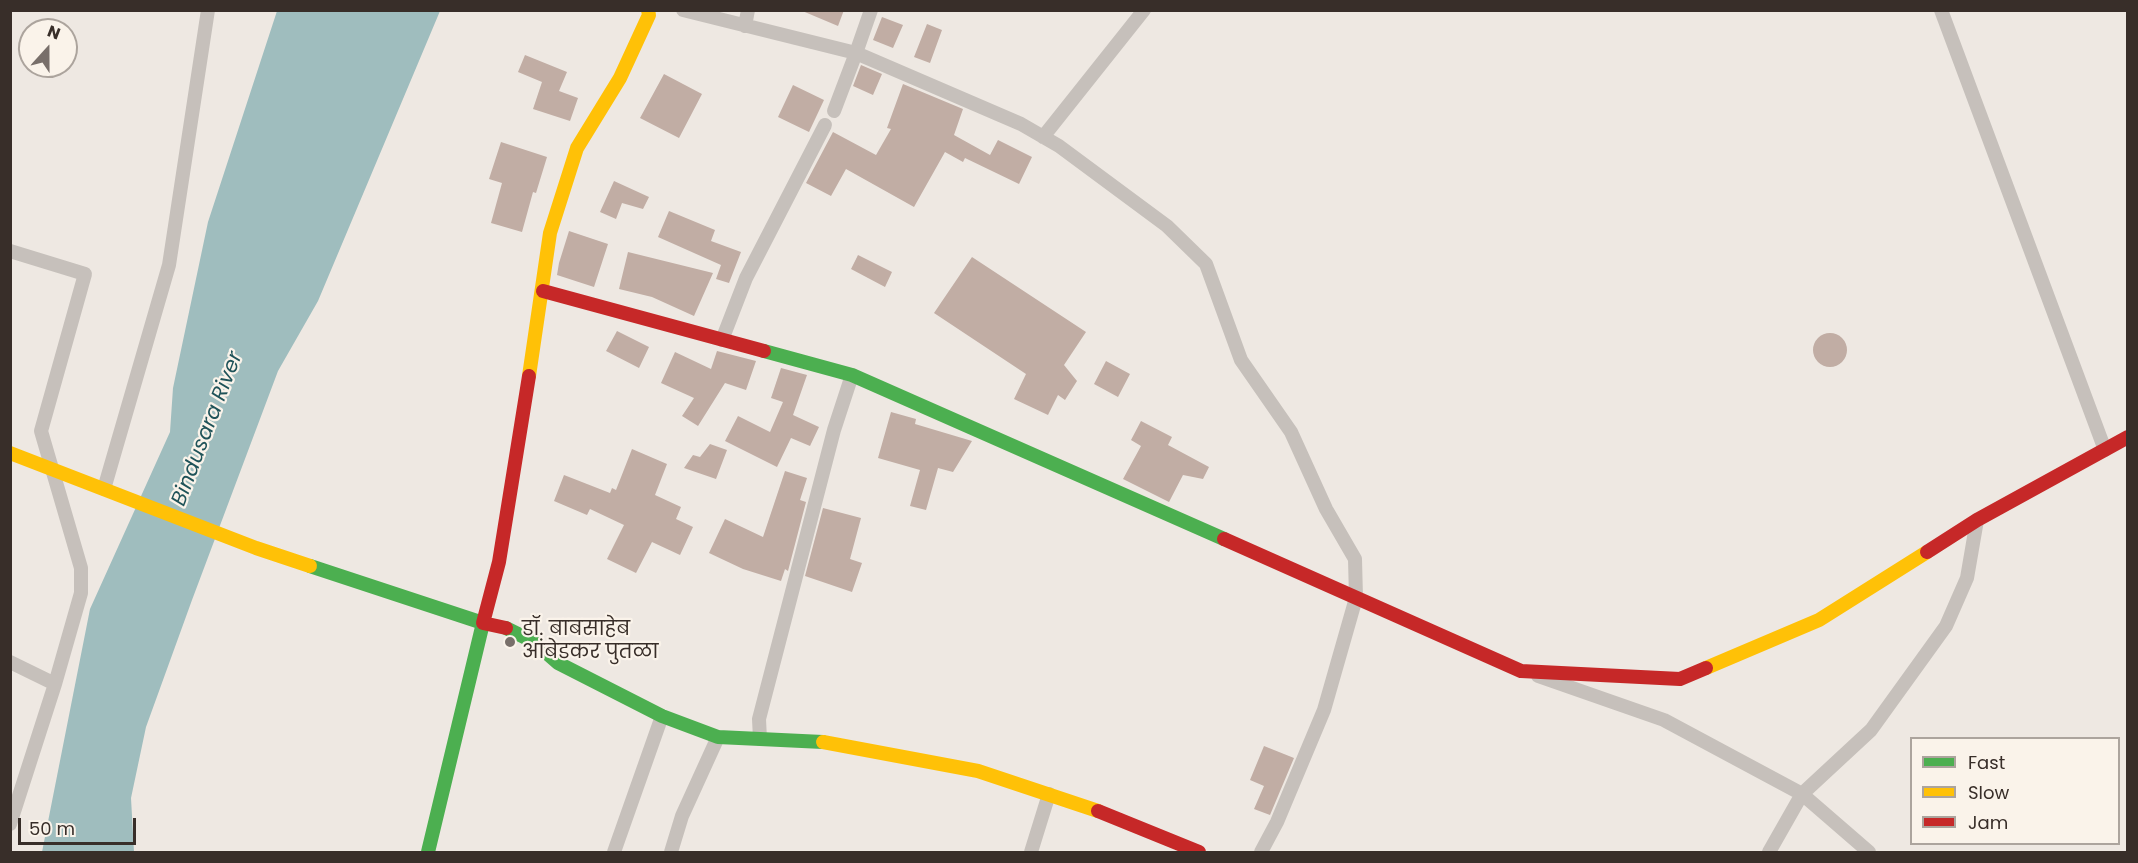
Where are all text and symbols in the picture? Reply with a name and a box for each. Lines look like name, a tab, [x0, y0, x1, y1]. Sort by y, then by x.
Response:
north arrow	[18, 18, 78, 78]
text: N	[44, 20, 64, 45]
water label: Bindusara River	[167, 348, 249, 510]
place label: डॉ. बाबसाहेब आंबेडकर पुतळा	[522, 618, 658, 665]
marker: डॉ. बाबसाहेब आंबेडकर पुतळा	[503, 635, 517, 649]
legend	[1910, 737, 2120, 845]
text: Fast	[1968, 750, 2005, 775]
text: Slow	[1968, 780, 2009, 805]
scale bar	[21, 806, 140, 844]
text: Jam	[1968, 810, 2008, 835]
text: 50 m	[29, 816, 75, 841]

